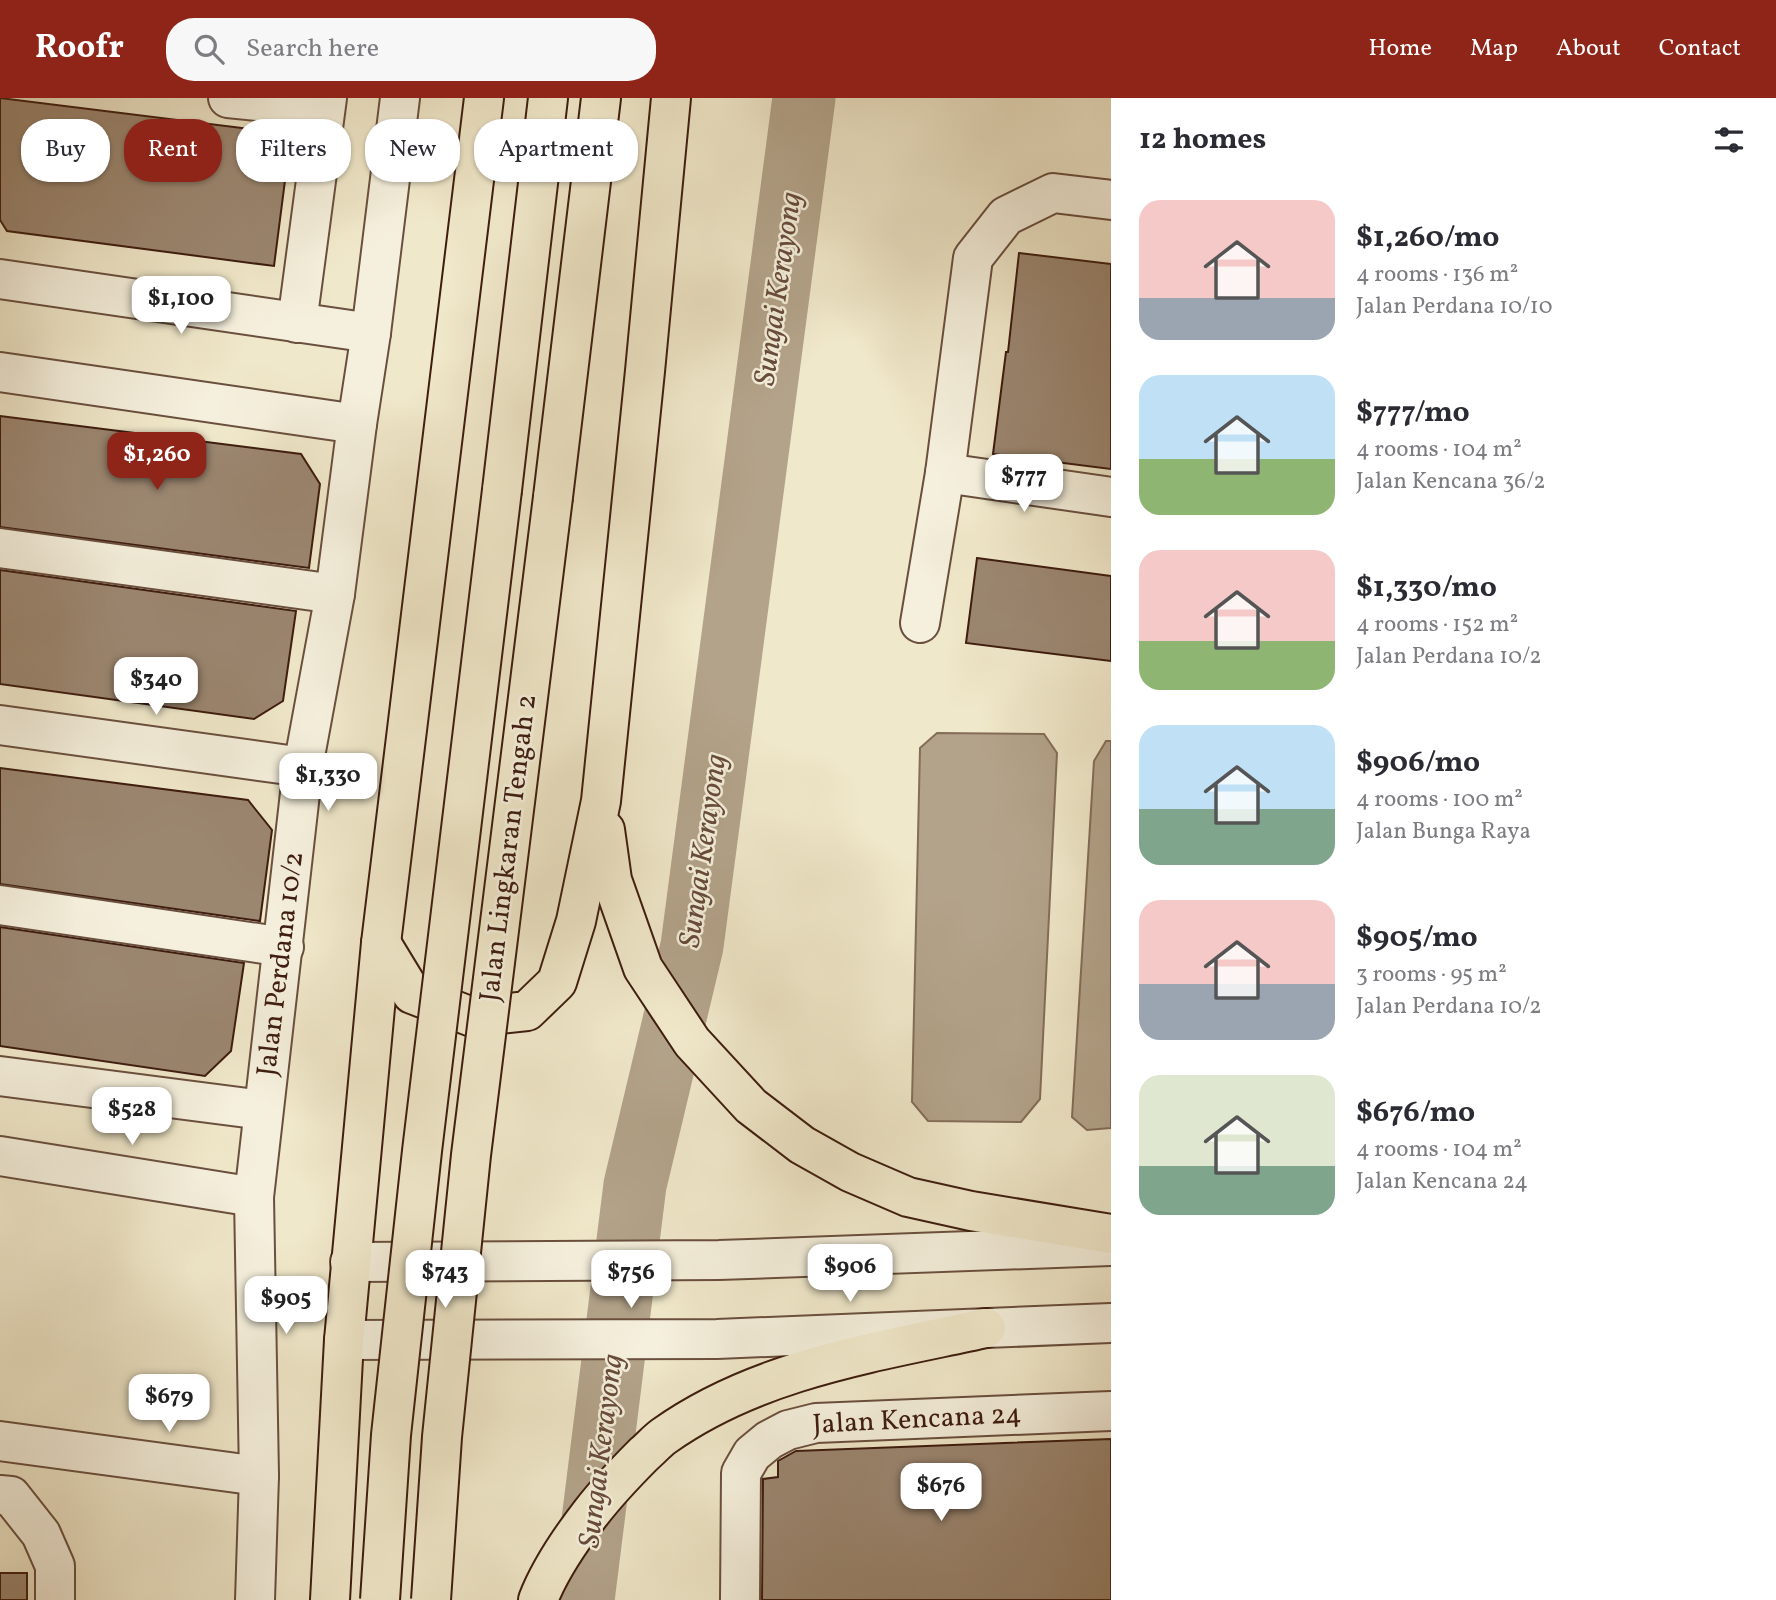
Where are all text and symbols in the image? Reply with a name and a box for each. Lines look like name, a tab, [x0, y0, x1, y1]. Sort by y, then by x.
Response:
search box	[166, 18, 656, 81]
text: Roofr	[35, 26, 124, 72]
icon: search	[190, 30, 228, 68]
text: Search here	[246, 31, 379, 67]
text: Home	[1368, 32, 1432, 66]
text: Map	[1470, 32, 1518, 66]
text: About	[1556, 32, 1621, 66]
text: Contact	[1659, 32, 1741, 66]
chip: Buy	[21, 119, 110, 182]
chip: Rent	[124, 119, 222, 182]
chip: Filters	[236, 119, 351, 182]
chip: New	[365, 119, 460, 182]
chip: Apartment	[474, 119, 638, 182]
text: 12 homes	[1139, 119, 1266, 161]
icon: filters	[1710, 121, 1748, 159]
water label: Sungai Kerayong	[745, 190, 813, 388]
text: $1,260/mo	[1356, 217, 1499, 259]
icon: home	[1195, 228, 1279, 312]
text: 4 rooms · 136 m²	[1356, 259, 1518, 291]
pin: $1,100	[124, 276, 238, 336]
text: $1,100	[148, 283, 214, 315]
text: Jalan Perdana 10/10	[1356, 291, 1553, 323]
text: $777/mo	[1356, 392, 1470, 434]
icon: home	[1195, 403, 1279, 487]
pin: $1,260	[100, 432, 214, 492]
text: 4 rooms · 104 m²	[1356, 434, 1522, 466]
text: $1,260	[123, 439, 191, 471]
pin: $777	[983, 454, 1065, 514]
text: $777	[1001, 461, 1047, 493]
text: Jalan Kencana 36/2	[1356, 466, 1546, 498]
text: $1,330/mo	[1356, 567, 1497, 609]
icon: home	[1195, 578, 1279, 662]
text: 4 rooms · 152 m²	[1356, 609, 1518, 641]
text: Jalan Perdana 10/2	[1356, 641, 1542, 673]
pin: $340	[115, 658, 197, 717]
text: $340	[130, 664, 182, 696]
street label: Jalan Lingkaran Tengah 2	[471, 692, 547, 1004]
text: $906/mo	[1356, 742, 1480, 784]
water label: Sungai Kerayong	[670, 752, 738, 950]
icon: home	[1195, 753, 1279, 837]
pin: $1,330	[271, 754, 385, 813]
text: $1,330	[295, 760, 361, 792]
text: 4 rooms · 100 m²	[1356, 784, 1523, 816]
text: Jalan Bunga Raya	[1356, 816, 1531, 848]
street label: Jalan Perdana 10/2	[248, 849, 314, 1079]
text: $905/mo	[1356, 917, 1478, 959]
icon: home	[1195, 928, 1279, 1012]
text: 3 rooms · 95 m²	[1356, 959, 1507, 991]
text: Jalan Perdana 10/2	[1356, 991, 1542, 1023]
pin: $528	[91, 1088, 173, 1147]
text: $676/mo	[1356, 1092, 1475, 1134]
text: $528	[108, 1094, 156, 1126]
icon: home	[1195, 1103, 1279, 1187]
text: 4 rooms · 104 m²	[1356, 1134, 1522, 1166]
text: Jalan Kencana 24	[1356, 1166, 1528, 1198]
pin: $906	[809, 1244, 891, 1304]
pin: $743	[404, 1250, 486, 1310]
pin: $756	[590, 1250, 672, 1310]
text: $906	[824, 1251, 876, 1283]
text: $743	[422, 1257, 468, 1289]
text: $756	[607, 1257, 655, 1289]
pin: $905	[245, 1276, 327, 1336]
text: $905	[261, 1283, 311, 1315]
water label: Sungai Kerayong	[569, 1352, 635, 1550]
pin: $679	[128, 1374, 210, 1434]
text: $679	[145, 1381, 193, 1413]
street label: Jalan Kencana 24	[811, 1395, 1023, 1445]
pin: $676	[900, 1464, 982, 1523]
text: $676	[917, 1470, 965, 1502]

